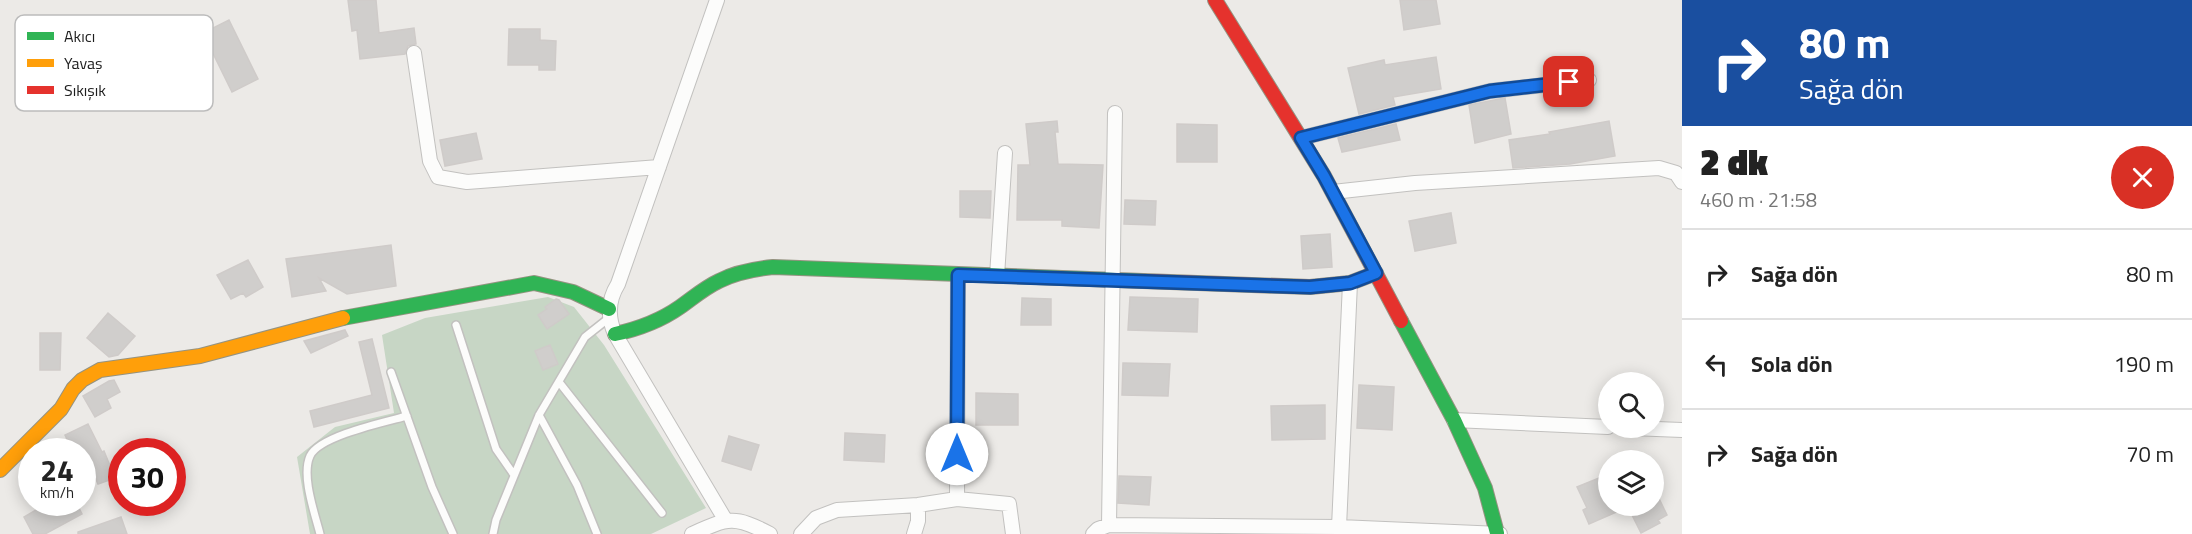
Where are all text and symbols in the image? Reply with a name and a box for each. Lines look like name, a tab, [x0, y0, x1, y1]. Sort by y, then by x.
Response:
text: 80 m	[1799, 10, 1891, 74]
legend	[15, 15, 213, 111]
text: Akıcı	[64, 24, 95, 48]
icon: right	[1700, 24, 1778, 102]
text: Yavaş	[64, 51, 103, 75]
pin	[1543, 56, 1594, 107]
icon: arrive	[1552, 65, 1585, 98]
text: Sağa dön	[1799, 68, 1904, 109]
text: Sıkışık	[64, 78, 106, 102]
text: 2 dk	[1700, 134, 1768, 189]
button: close	[2111, 146, 2174, 209]
text: 460 m · 21:58	[1700, 184, 1817, 215]
text: Sağa dön	[1751, 257, 1838, 291]
text: 80 m	[2126, 257, 2174, 291]
icon: right	[1700, 258, 1733, 291]
text: Sola dön	[1751, 347, 1833, 381]
text: 190 m	[2114, 347, 2174, 381]
icon: left	[1700, 348, 1733, 381]
map controls	[1598, 372, 1664, 516]
button: search	[1598, 372, 1664, 438]
position arrow	[925, 422, 989, 486]
text: Sağa dön	[1751, 437, 1838, 471]
text: 70 m	[2126, 437, 2174, 471]
speed limit sign: 30	[108, 438, 186, 516]
icon: right	[1700, 438, 1733, 471]
text: 24	[40, 447, 74, 493]
button: layers	[1598, 450, 1664, 516]
text: km/h	[40, 481, 74, 504]

